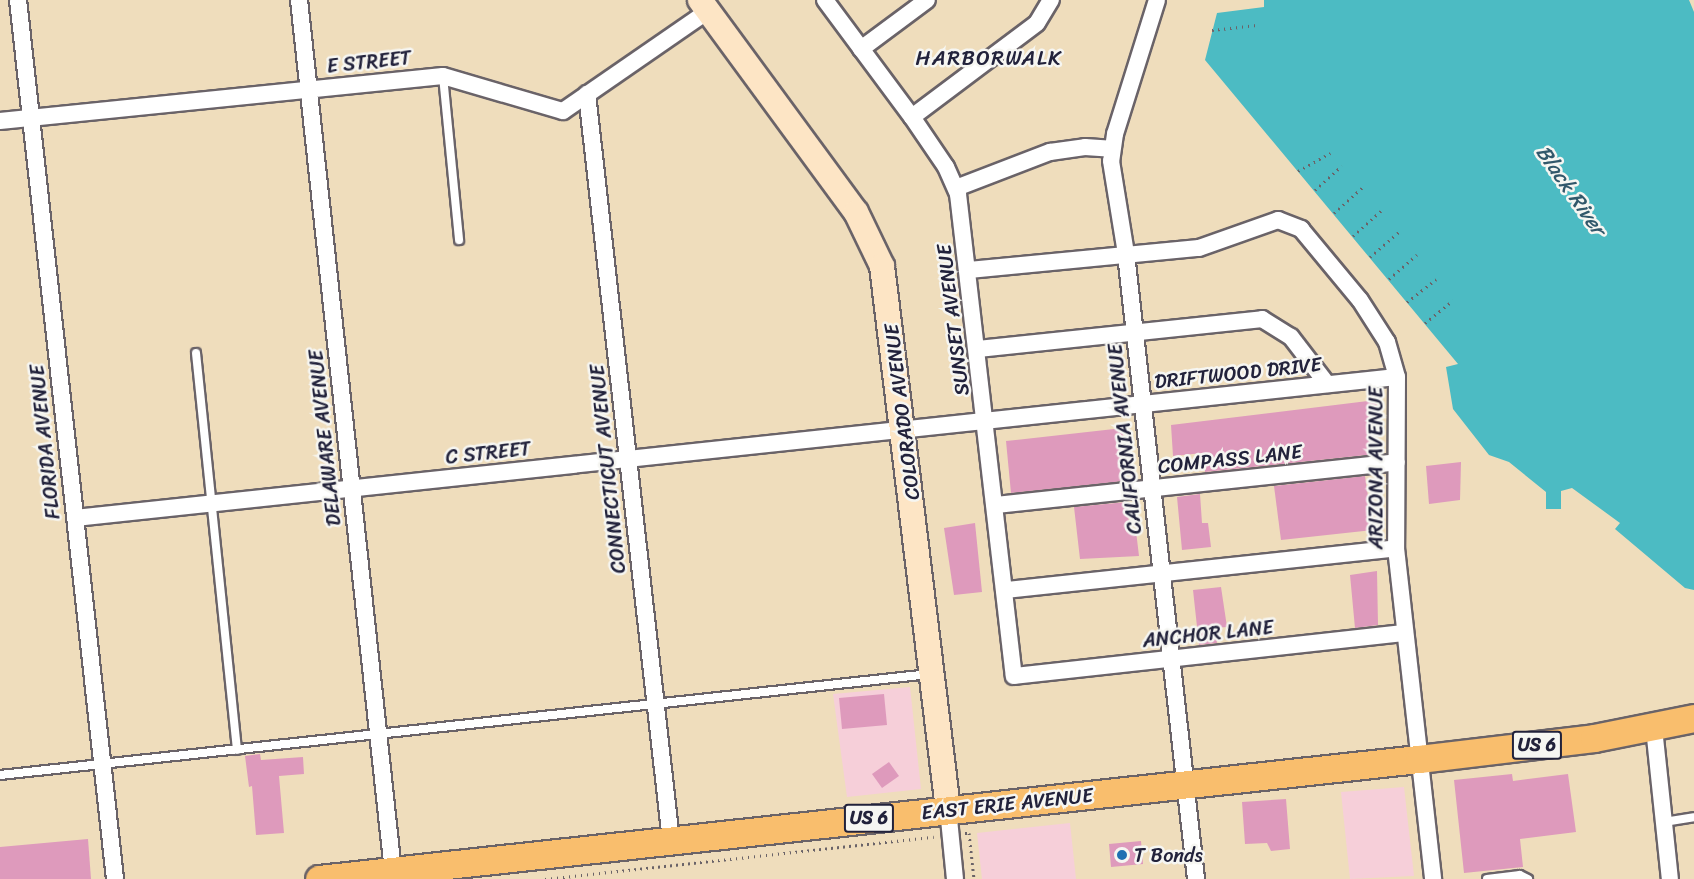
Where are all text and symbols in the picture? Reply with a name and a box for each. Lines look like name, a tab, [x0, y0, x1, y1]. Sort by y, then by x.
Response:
district label: HARBORWALK	[915, 45, 1063, 71]
street label: E STREET	[326, 46, 412, 78]
water label: Black River	[1531, 140, 1611, 240]
street label: SUNSET AVENUE	[932, 243, 974, 397]
street label: COLORADO AVENUE	[879, 323, 925, 501]
street label: CALIFORNIA AVENUE	[1103, 343, 1147, 535]
street label: DELAWARE AVENUE	[304, 349, 346, 527]
street label: DRIFTWOOD DRIVE	[1153, 352, 1323, 394]
street label: FLORIDA AVENUE	[25, 364, 65, 520]
street label: CONNECTICUT AVENUE	[585, 364, 631, 574]
street label: ARIZONA AVENUE	[1364, 387, 1388, 549]
street label: C STREET	[444, 437, 532, 469]
street label: COMPASS LANE	[1157, 439, 1303, 479]
street label: ANCHOR LANE	[1141, 615, 1275, 653]
road number: US 6	[1512, 730, 1562, 760]
street label: EAST ERIE AVENUE	[920, 783, 1094, 825]
road number: US 6	[844, 803, 894, 833]
place label: T Bonds	[1134, 843, 1203, 867]
marker: T Bonds	[1115, 848, 1129, 862]

